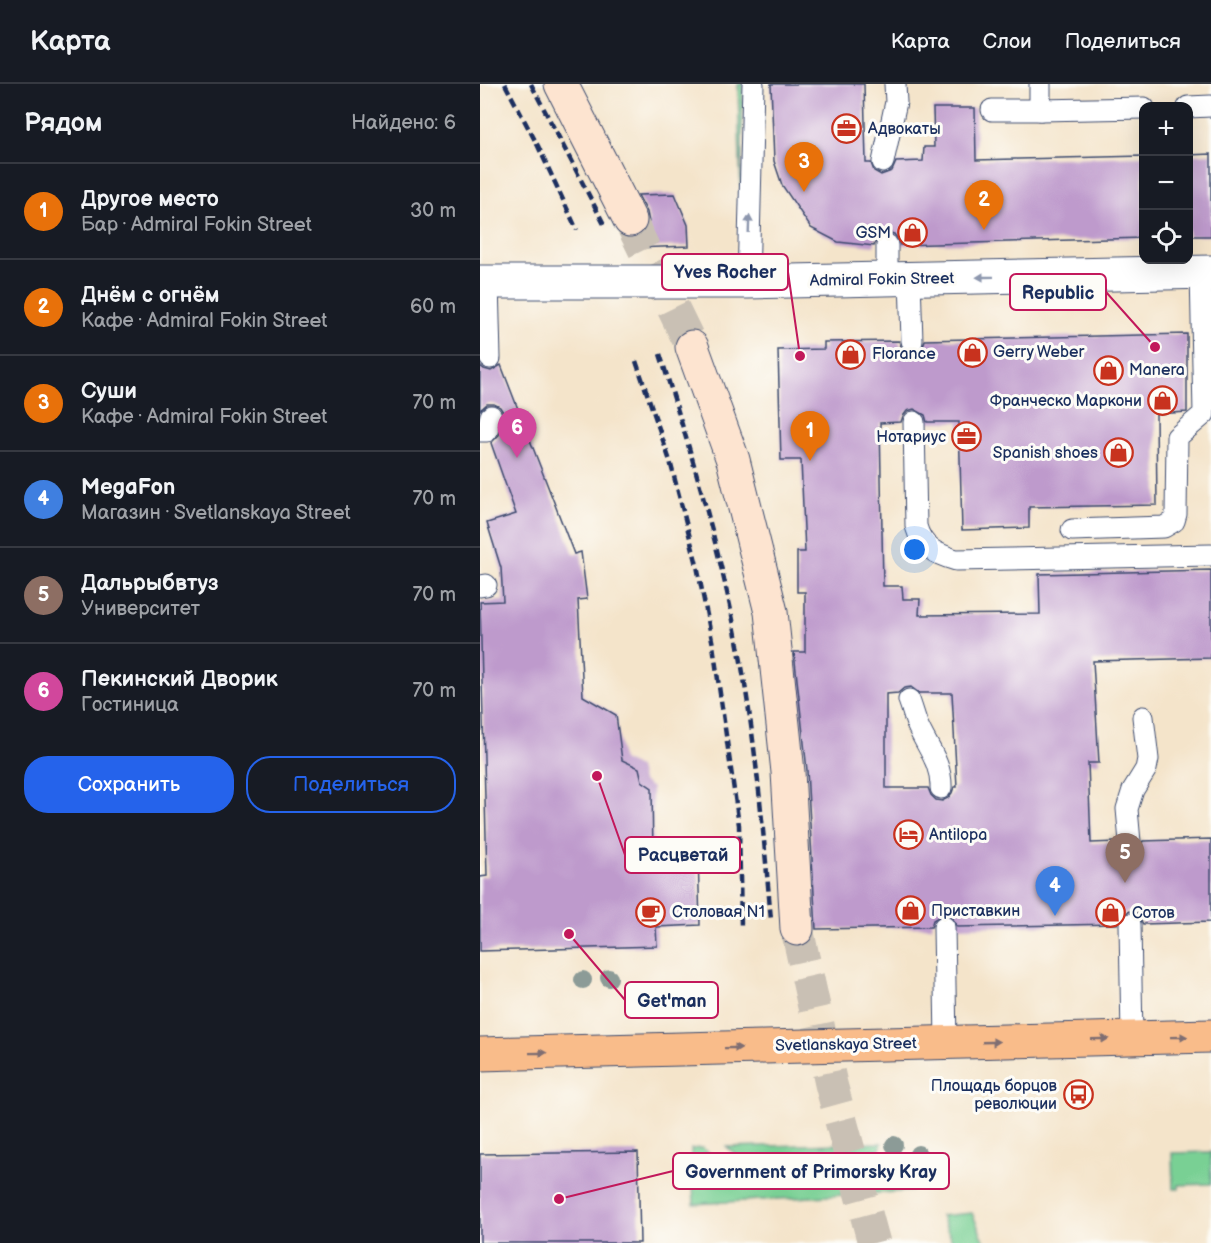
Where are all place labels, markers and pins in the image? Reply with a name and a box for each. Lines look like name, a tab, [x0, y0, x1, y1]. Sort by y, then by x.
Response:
office icon: Адвокаты	[831, 113, 863, 145]
place label: Адвокаты	[867, 120, 941, 139]
pin: 3	[784, 142, 824, 192]
pin: 2	[964, 180, 1004, 230]
shop icon: GSM	[896, 217, 928, 249]
place label: GSM	[856, 224, 891, 243]
callout: Yves Rocher	[662, 254, 788, 290]
callout: Republic	[1010, 274, 1106, 310]
shop icon: Gerry Weber	[956, 336, 988, 368]
shop icon: Florance	[835, 338, 867, 370]
place label: Gerry Weber	[993, 343, 1084, 362]
place label: Florance	[872, 345, 936, 364]
shop icon: Manera	[1092, 354, 1124, 386]
place label: Manera	[1129, 361, 1185, 380]
shop icon: Франческо Маркони	[1147, 385, 1179, 417]
place label: Франческо Маркони	[990, 392, 1142, 411]
pin: 6	[498, 408, 537, 458]
pin: 1	[790, 412, 830, 461]
office icon: Нотариус	[951, 421, 983, 453]
place label: Нотариус	[876, 428, 946, 447]
shop icon: Spanish shoes	[1103, 437, 1135, 469]
place label: Spanish shoes	[993, 444, 1098, 463]
hotel icon: Antilopa	[892, 819, 924, 851]
place label: Antilopa	[929, 826, 987, 845]
pin: 5	[1106, 834, 1144, 883]
callout: Расцветай	[625, 837, 740, 873]
pin: 4	[1036, 866, 1074, 916]
shop icon: Приставкин	[894, 895, 926, 927]
cafe icon: Столовая N1	[635, 896, 667, 928]
shop icon: Сотов	[1095, 897, 1127, 929]
place label: Приставкин	[931, 902, 1020, 921]
place label: Столовая N1	[672, 903, 765, 922]
place label: Сотов	[1132, 904, 1175, 923]
callout: Get'man	[625, 982, 718, 1018]
place label: Площадь борцов революции	[931, 1077, 1058, 1114]
bus stop icon: Площадь борцов революции	[1062, 1079, 1094, 1111]
callout: Government of Primorsky Kray	[673, 1153, 949, 1189]

